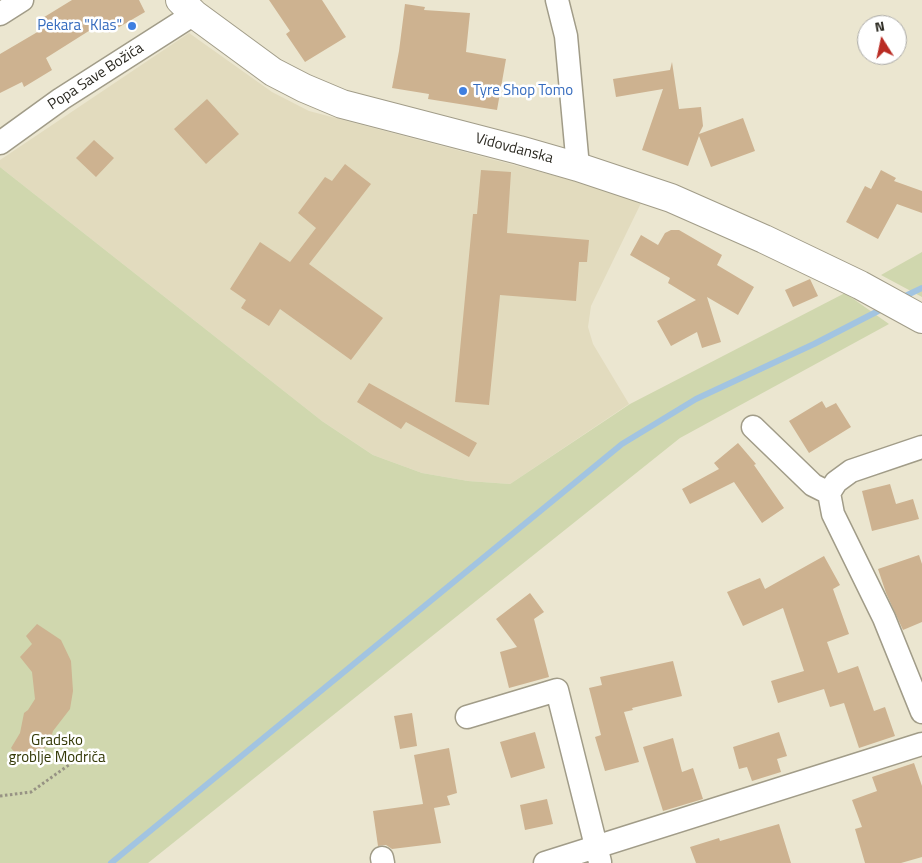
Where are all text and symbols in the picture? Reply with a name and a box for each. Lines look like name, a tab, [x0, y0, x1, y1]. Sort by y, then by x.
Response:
north arrow	[857, 15, 907, 65]
text: N	[873, 15, 886, 37]
place label: Pekara "Klas"	[37, 17, 122, 35]
marker: Pekara "Klas"	[126, 20, 138, 32]
street label: Popa Save Božića	[45, 39, 147, 115]
place label: Tyre Shop Tomo	[473, 82, 573, 100]
marker: Tyre Shop Tomo	[457, 85, 469, 97]
street label: Vidovdanska	[473, 130, 555, 168]
park label: Gradsko groblje Modriča	[8, 732, 106, 767]

